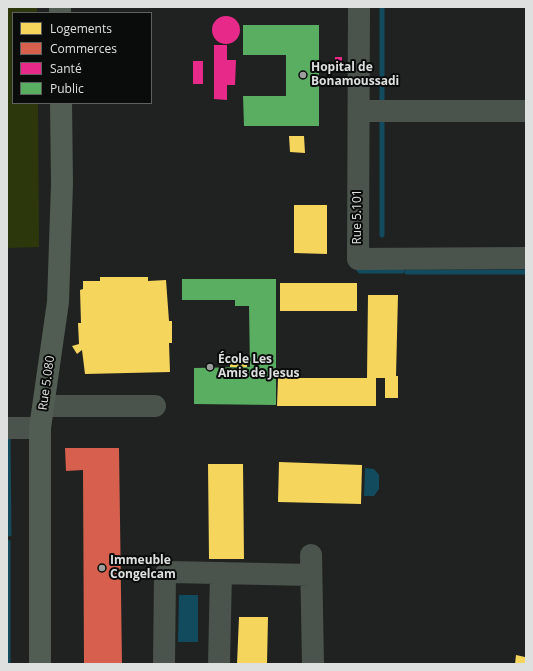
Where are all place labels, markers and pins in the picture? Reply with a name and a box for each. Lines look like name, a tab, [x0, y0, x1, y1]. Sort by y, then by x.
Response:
place label: Hopital de Bonamoussadi	[311, 61, 399, 89]
marker: Hopital de Bonamoussadi	[298, 70, 308, 80]
place label: École Les Amis de Jesus	[218, 353, 299, 381]
marker: École Les Amis de Jesus	[205, 362, 215, 372]
place label: Immeuble Congelcam	[110, 554, 176, 582]
marker: Immeuble Congelcam	[97, 563, 107, 573]

